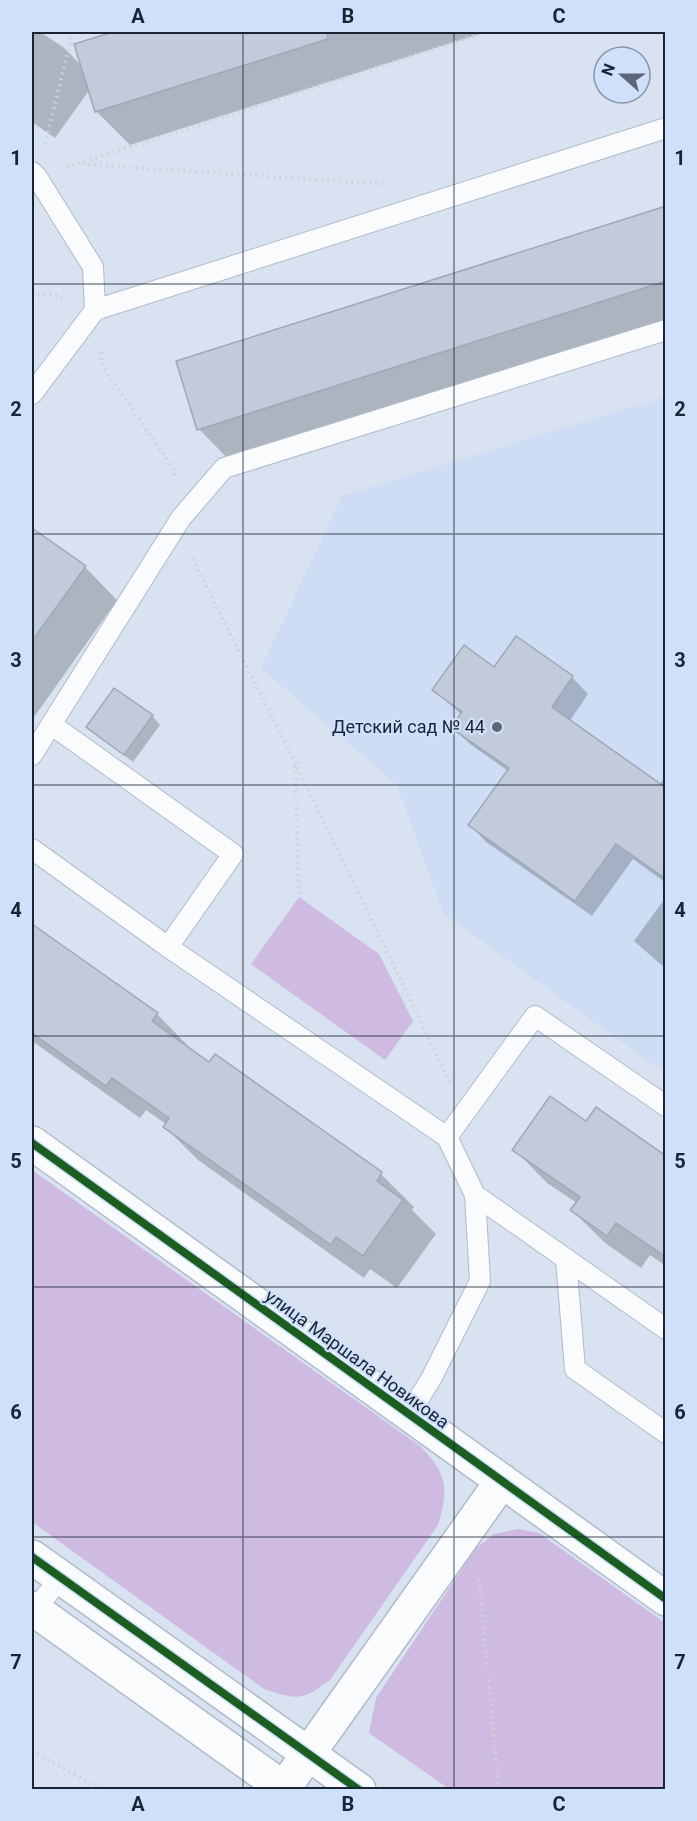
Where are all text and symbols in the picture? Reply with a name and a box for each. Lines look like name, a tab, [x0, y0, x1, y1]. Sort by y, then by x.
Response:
text: A	[131, 4, 145, 28]
text: B	[342, 4, 354, 28]
text: C	[552, 4, 566, 28]
north arrow	[592, 45, 652, 105]
text: N	[598, 61, 619, 78]
text: 1	[10, 146, 22, 170]
text: 1	[674, 146, 686, 170]
text: 2	[10, 397, 22, 421]
text: 2	[674, 397, 686, 421]
text: 3	[10, 648, 22, 672]
text: 3	[674, 648, 686, 672]
place label: Детский сад № 44	[332, 716, 485, 737]
marker: Детский сад № 44	[490, 720, 504, 734]
text: 4	[10, 898, 22, 922]
text: 4	[674, 898, 686, 922]
text: 5	[10, 1149, 22, 1173]
text: 5	[674, 1149, 686, 1173]
street label: улица Маршала Новикова	[261, 1285, 453, 1432]
text: 6	[10, 1400, 22, 1424]
text: 6	[674, 1400, 686, 1424]
text: 7	[10, 1650, 22, 1674]
text: 7	[674, 1650, 686, 1674]
text: A	[131, 1792, 145, 1816]
text: B	[342, 1792, 354, 1816]
text: C	[552, 1792, 566, 1816]

